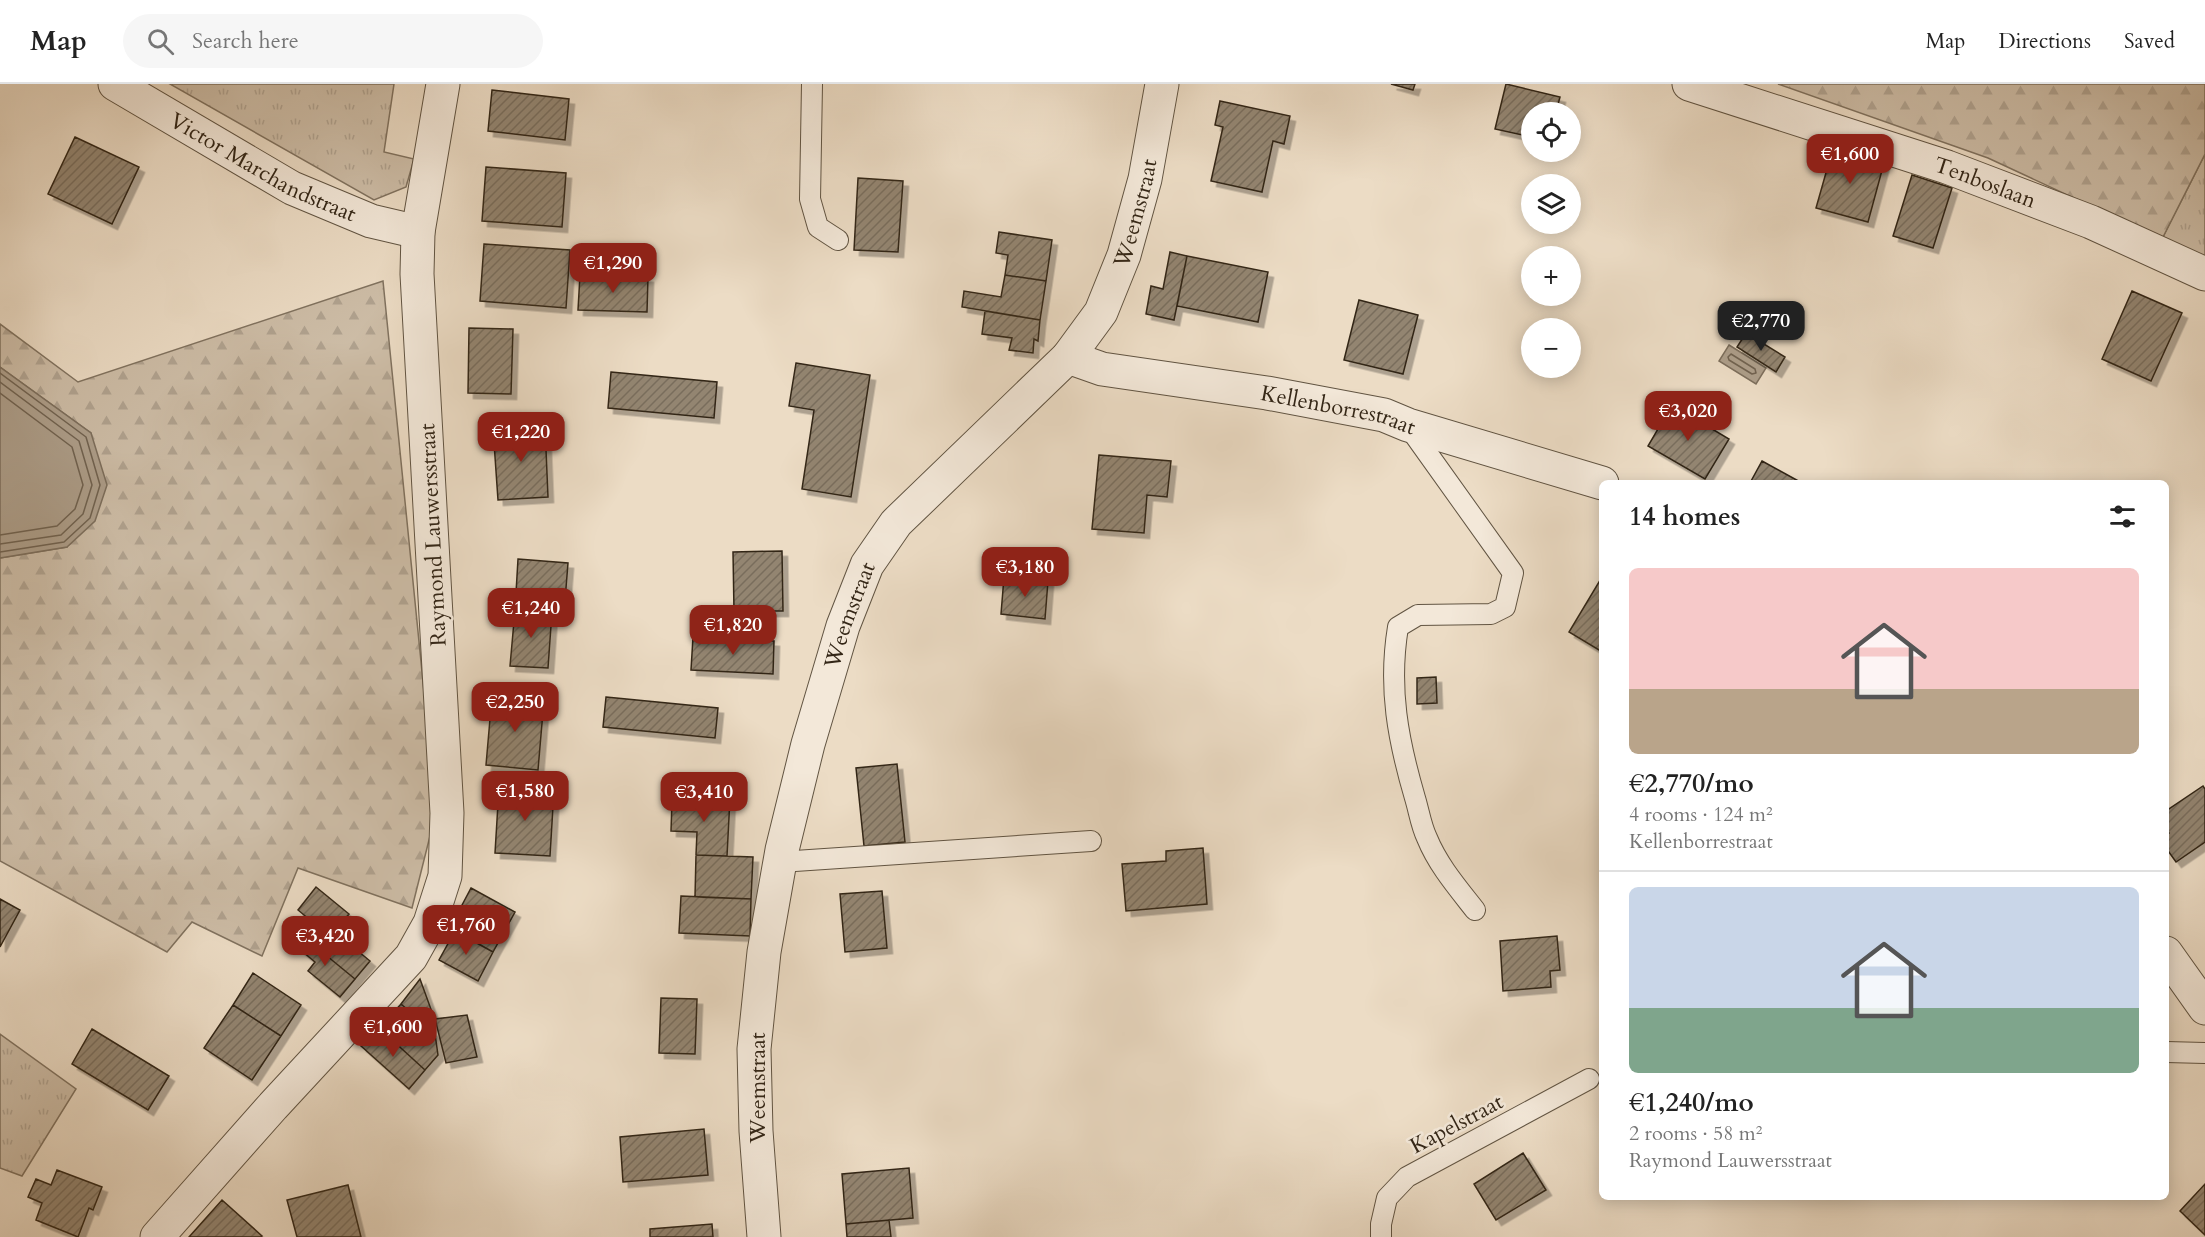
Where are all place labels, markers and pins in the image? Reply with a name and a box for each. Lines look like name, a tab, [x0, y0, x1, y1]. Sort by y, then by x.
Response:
pin: €1,600	[1801, 134, 1899, 185]
pin: €1,290	[564, 243, 662, 294]
pin: €2,770	[1712, 301, 1810, 352]
pin: €3,020	[1639, 391, 1737, 442]
pin: €1,220	[472, 412, 570, 463]
pin: €3,180	[976, 547, 1074, 598]
pin: €1,240	[482, 588, 580, 639]
pin: €1,820	[684, 605, 782, 656]
pin: €2,250	[466, 682, 564, 733]
pin: €1,580	[476, 771, 574, 822]
pin: €3,410	[655, 772, 753, 823]
pin: €1,760	[417, 905, 515, 956]
pin: €3,420	[276, 916, 374, 967]
pin: €1,600	[344, 1007, 442, 1058]

